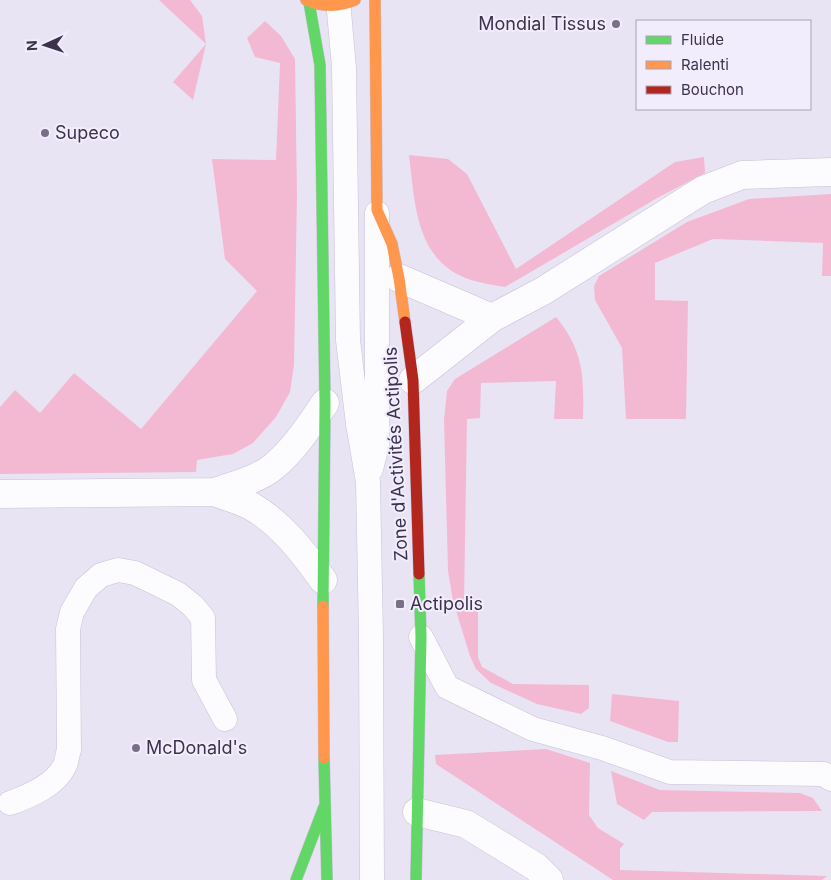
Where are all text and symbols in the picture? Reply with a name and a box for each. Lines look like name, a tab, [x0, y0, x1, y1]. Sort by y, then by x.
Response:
place label: Mondial Tissus	[478, 13, 606, 34]
marker: Mondial Tissus	[610, 18, 622, 30]
north arrow	[20, 20, 70, 70]
legend	[636, 20, 811, 110]
text: Fluide	[681, 30, 724, 49]
text: N	[23, 40, 40, 51]
text: Ralenti	[681, 55, 729, 74]
text: Bouchon	[681, 80, 744, 99]
place label: Supeco	[55, 122, 120, 143]
marker: Supeco	[39, 127, 51, 139]
street label: Zone d'Activités Actipolis	[379, 346, 412, 562]
place label: Actipolis	[410, 593, 483, 614]
marker: Actipolis	[394, 598, 406, 610]
place label: McDonald's	[146, 737, 247, 758]
marker: McDonald's	[130, 742, 142, 754]

